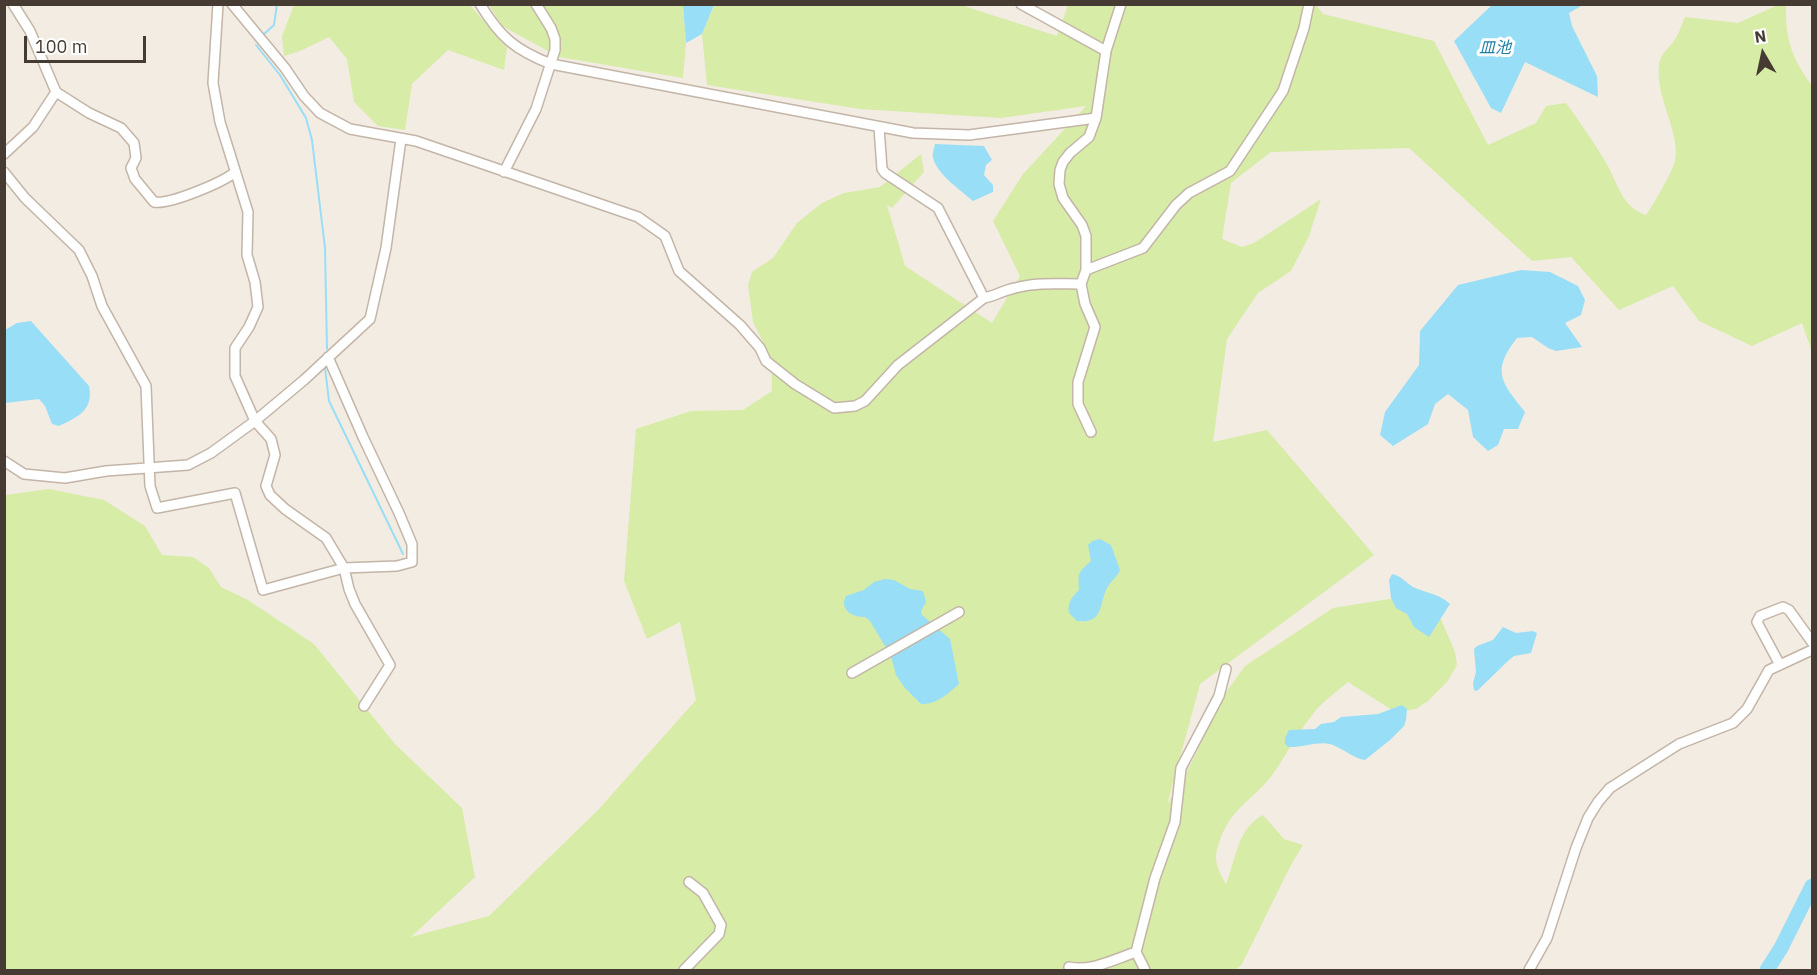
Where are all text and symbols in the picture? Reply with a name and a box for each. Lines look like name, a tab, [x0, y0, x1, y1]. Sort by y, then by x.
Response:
scale bar	[27, 24, 148, 62]
north arrow	[1733, 24, 1793, 84]
text: N	[1753, 25, 1767, 47]
text: 100 m	[35, 35, 87, 58]
water label: 皿池	[1479, 38, 1511, 58]

